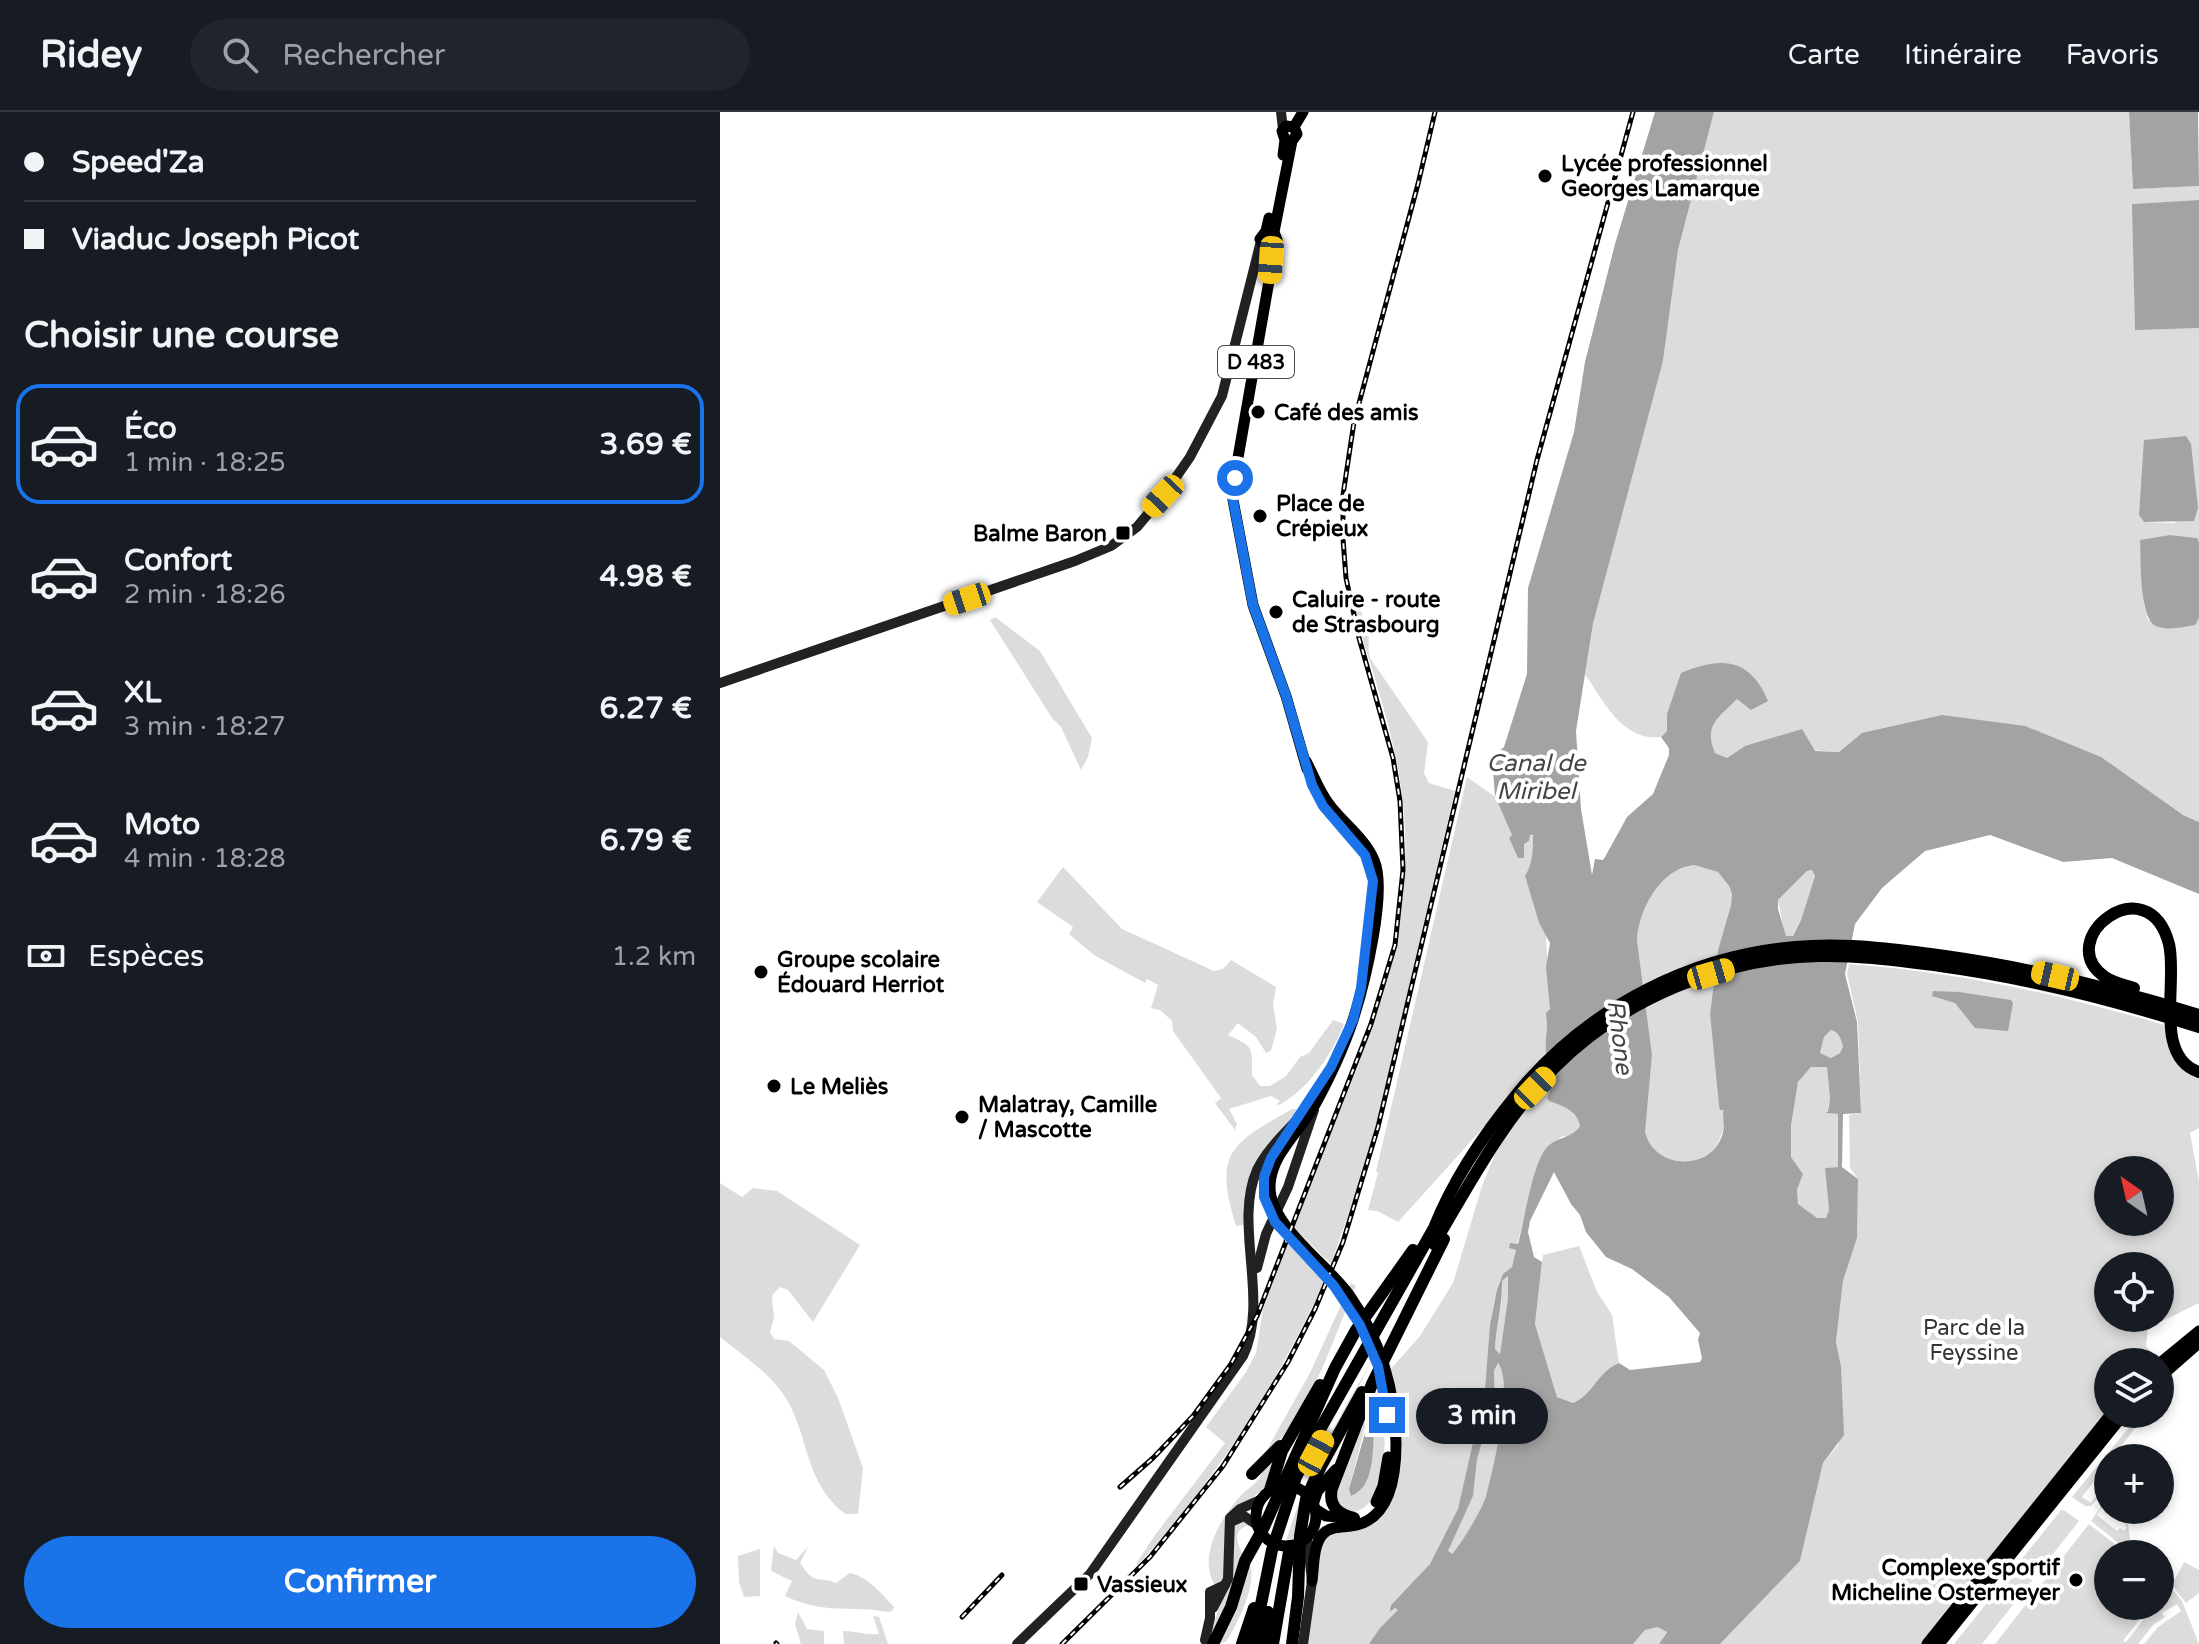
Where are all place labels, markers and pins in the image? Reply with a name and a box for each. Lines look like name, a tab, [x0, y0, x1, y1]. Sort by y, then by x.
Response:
place label: Lycée professionnel Georges Lamarque	[1561, 151, 1768, 202]
marker: Lycée professionnel Georges Lamarque	[1536, 167, 1554, 185]
place label: Café des amis	[1274, 400, 1419, 426]
marker: Café des amis	[1249, 403, 1267, 421]
place label: Place de Crépieux	[1276, 491, 1369, 542]
marker: Place de Crépieux	[1251, 507, 1269, 525]
place label: Balme Baron	[973, 521, 1107, 547]
marker: Balme Baron	[1114, 524, 1132, 542]
place label: Caluire - route de Strasbourg	[1292, 587, 1441, 638]
marker: Caluire - route de Strasbourg	[1267, 603, 1285, 621]
place label: Groupe scolaire Édouard Herriot	[777, 947, 945, 998]
marker: Groupe scolaire Édouard Herriot	[752, 963, 770, 981]
place label: Le Meliès	[790, 1074, 889, 1100]
marker: Le Meliès	[765, 1077, 783, 1095]
place label: Malatray, Camille / Mascotte	[978, 1092, 1157, 1143]
marker: Malatray, Camille / Mascotte	[953, 1108, 971, 1126]
place label: Complexe sportif Micheline Ostermeyer	[1831, 1555, 2061, 1606]
marker: Complexe sportif Micheline Ostermeyer	[2067, 1571, 2085, 1589]
place label: Vassieux	[1097, 1572, 1188, 1598]
marker: Vassieux	[1072, 1575, 1090, 1593]

